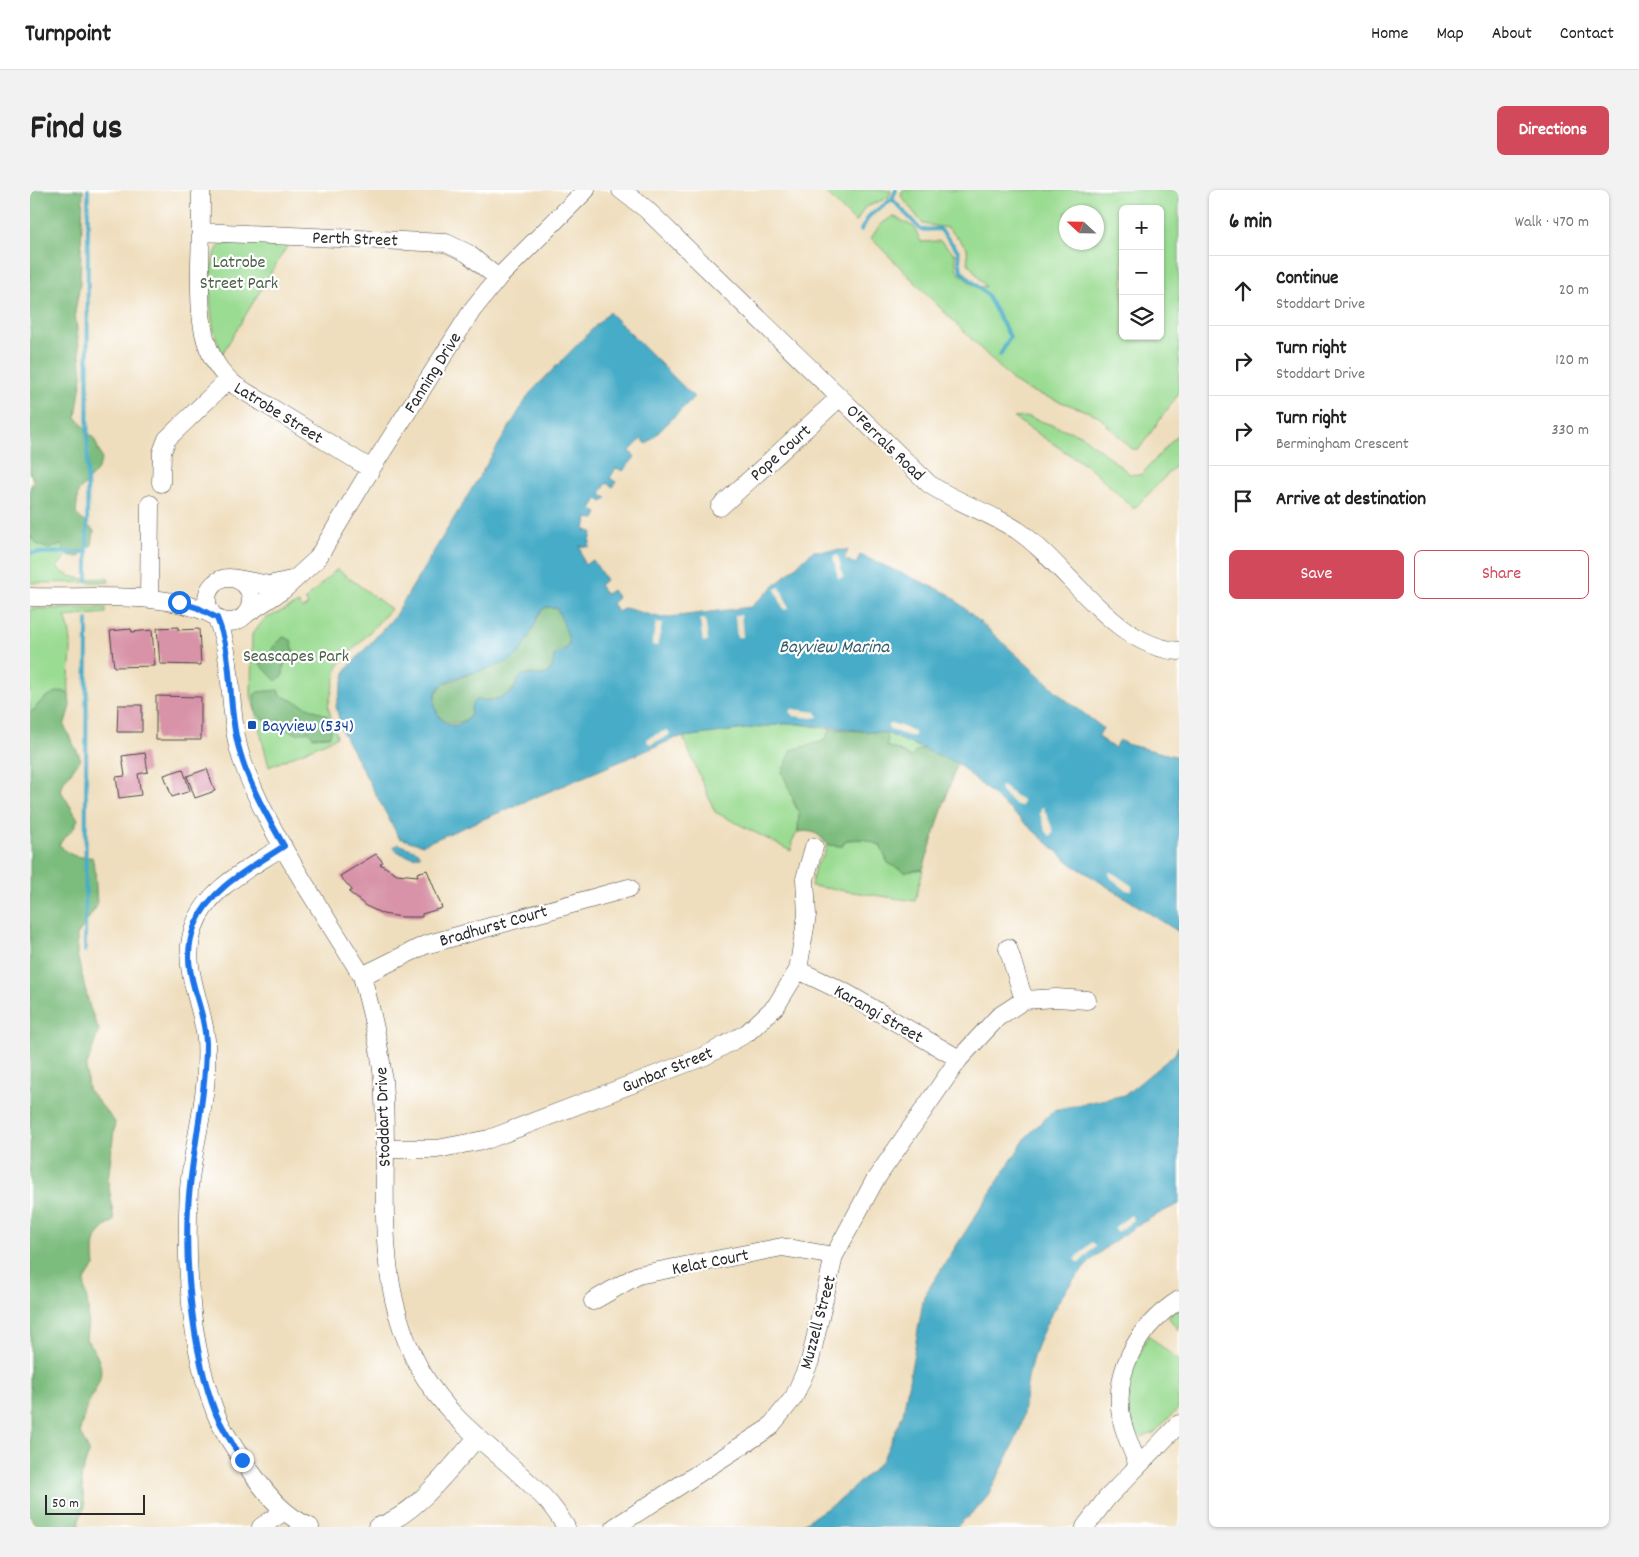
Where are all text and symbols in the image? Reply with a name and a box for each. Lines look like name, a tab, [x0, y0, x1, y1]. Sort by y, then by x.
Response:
text: Turnpoint	[25, 18, 111, 52]
text: Home	[1371, 22, 1408, 47]
text: Map	[1436, 22, 1464, 47]
text: About	[1492, 22, 1532, 47]
text: Contact	[1560, 22, 1614, 47]
text: Find us	[30, 105, 122, 155]
button: Directions	[1497, 106, 1609, 155]
north arrow	[1059, 205, 1104, 250]
map controls	[1119, 205, 1164, 340]
button: +	[1119, 205, 1164, 250]
text: 6 min	[1229, 208, 1272, 238]
text: Walk · 470 m	[1515, 211, 1589, 234]
street label: Perth Street	[312, 227, 398, 254]
button: −	[1119, 250, 1164, 295]
park label: Latrobe Street Park	[200, 251, 278, 297]
text: Continue	[1276, 266, 1338, 293]
icon: ahead	[1229, 277, 1257, 305]
text: 20 m	[1559, 279, 1589, 302]
text: Stoddart Drive	[1276, 293, 1365, 316]
button: layers	[1119, 295, 1164, 340]
street label: Fanning Drive	[399, 328, 469, 419]
text: Turn right	[1276, 336, 1347, 363]
icon: right	[1229, 347, 1257, 375]
text: 120 m	[1555, 349, 1589, 372]
text: Stoddart Drive	[1276, 363, 1365, 386]
street label: Latrobe Street	[228, 377, 327, 452]
street label: O'Ferrals Road	[839, 400, 929, 488]
text: Turn right	[1276, 406, 1347, 433]
icon: right	[1229, 417, 1257, 445]
street label: Pope Court	[746, 419, 818, 488]
text: 330 m	[1551, 419, 1589, 442]
text: Bermingham Crescent	[1276, 433, 1409, 456]
icon: arrive	[1229, 487, 1257, 515]
text: Arrive at destination	[1276, 487, 1426, 514]
button: Save	[1229, 550, 1404, 599]
button: Share	[1414, 550, 1589, 599]
route start	[168, 591, 191, 614]
water label: Bayview Marina	[779, 635, 890, 662]
park label: Seascapes Park	[243, 645, 349, 670]
place label: Bayview (534)	[262, 715, 354, 740]
marker: Bayview (534)	[246, 719, 258, 731]
street label: Bradhurst Court	[437, 900, 551, 955]
street label: Karangi Street	[829, 980, 927, 1051]
street label: Gunbar Street	[619, 1042, 717, 1101]
street label: Stoddart Drive	[370, 1066, 399, 1167]
street label: Kelat Court	[670, 1244, 751, 1283]
street label: Muzzell Street	[795, 1273, 844, 1372]
route end	[231, 1449, 254, 1472]
scale bar	[45, 1492, 145, 1515]
text: 50 m	[52, 1494, 79, 1514]

